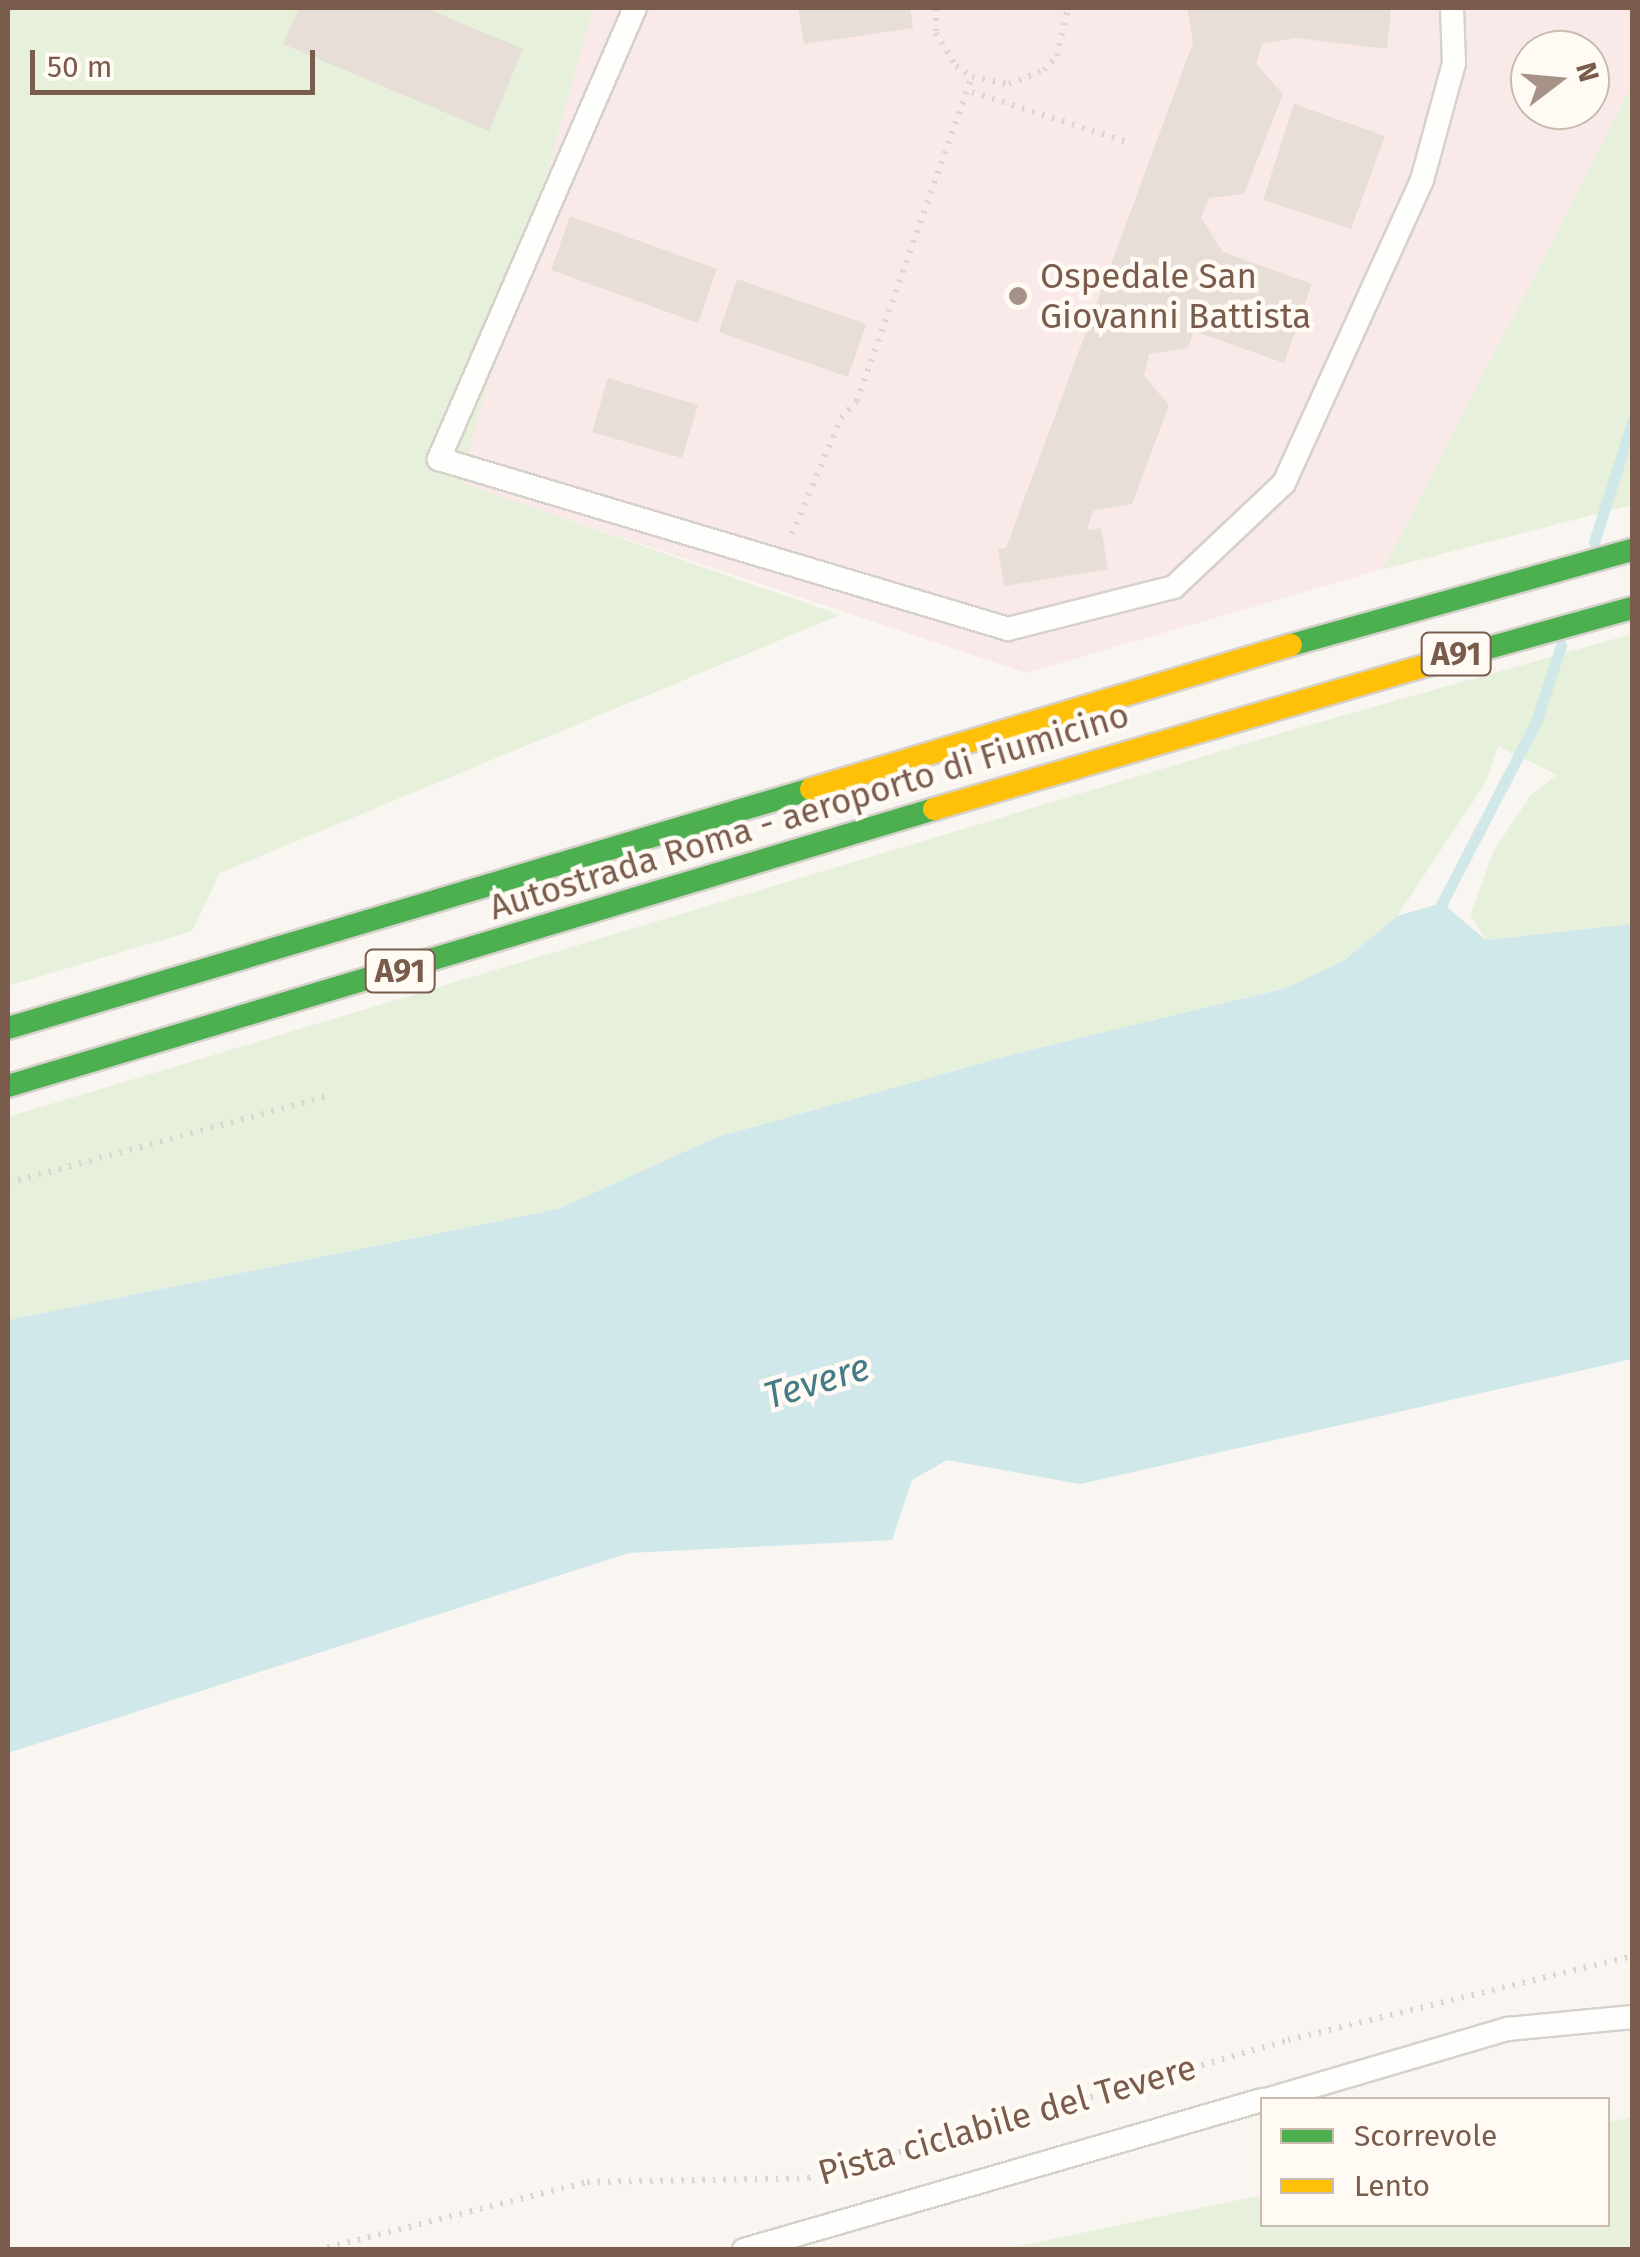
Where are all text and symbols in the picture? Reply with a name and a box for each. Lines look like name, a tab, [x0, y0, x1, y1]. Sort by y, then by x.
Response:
scale bar	[35, 30, 320, 92]
north arrow	[1510, 30, 1610, 130]
text: 50 m	[47, 49, 112, 85]
text: N	[1569, 59, 1606, 86]
place label: Ospedale San Giovanni Battista	[1040, 255, 1311, 337]
marker: Ospedale San Giovanni Battista	[1005, 283, 1031, 309]
road number: A91	[1418, 627, 1494, 681]
street label: Autostrada Roma - aeroporto di Fiumicino	[484, 693, 1134, 929]
road number: A91	[362, 944, 438, 998]
water label: Tevere	[759, 1344, 875, 1420]
street label: Pista ciclabile del Tevere	[813, 2046, 1201, 2194]
legend	[1260, 2097, 1610, 2227]
text: Scorrevole	[1354, 2118, 1497, 2154]
text: Lento	[1354, 2168, 1430, 2204]

